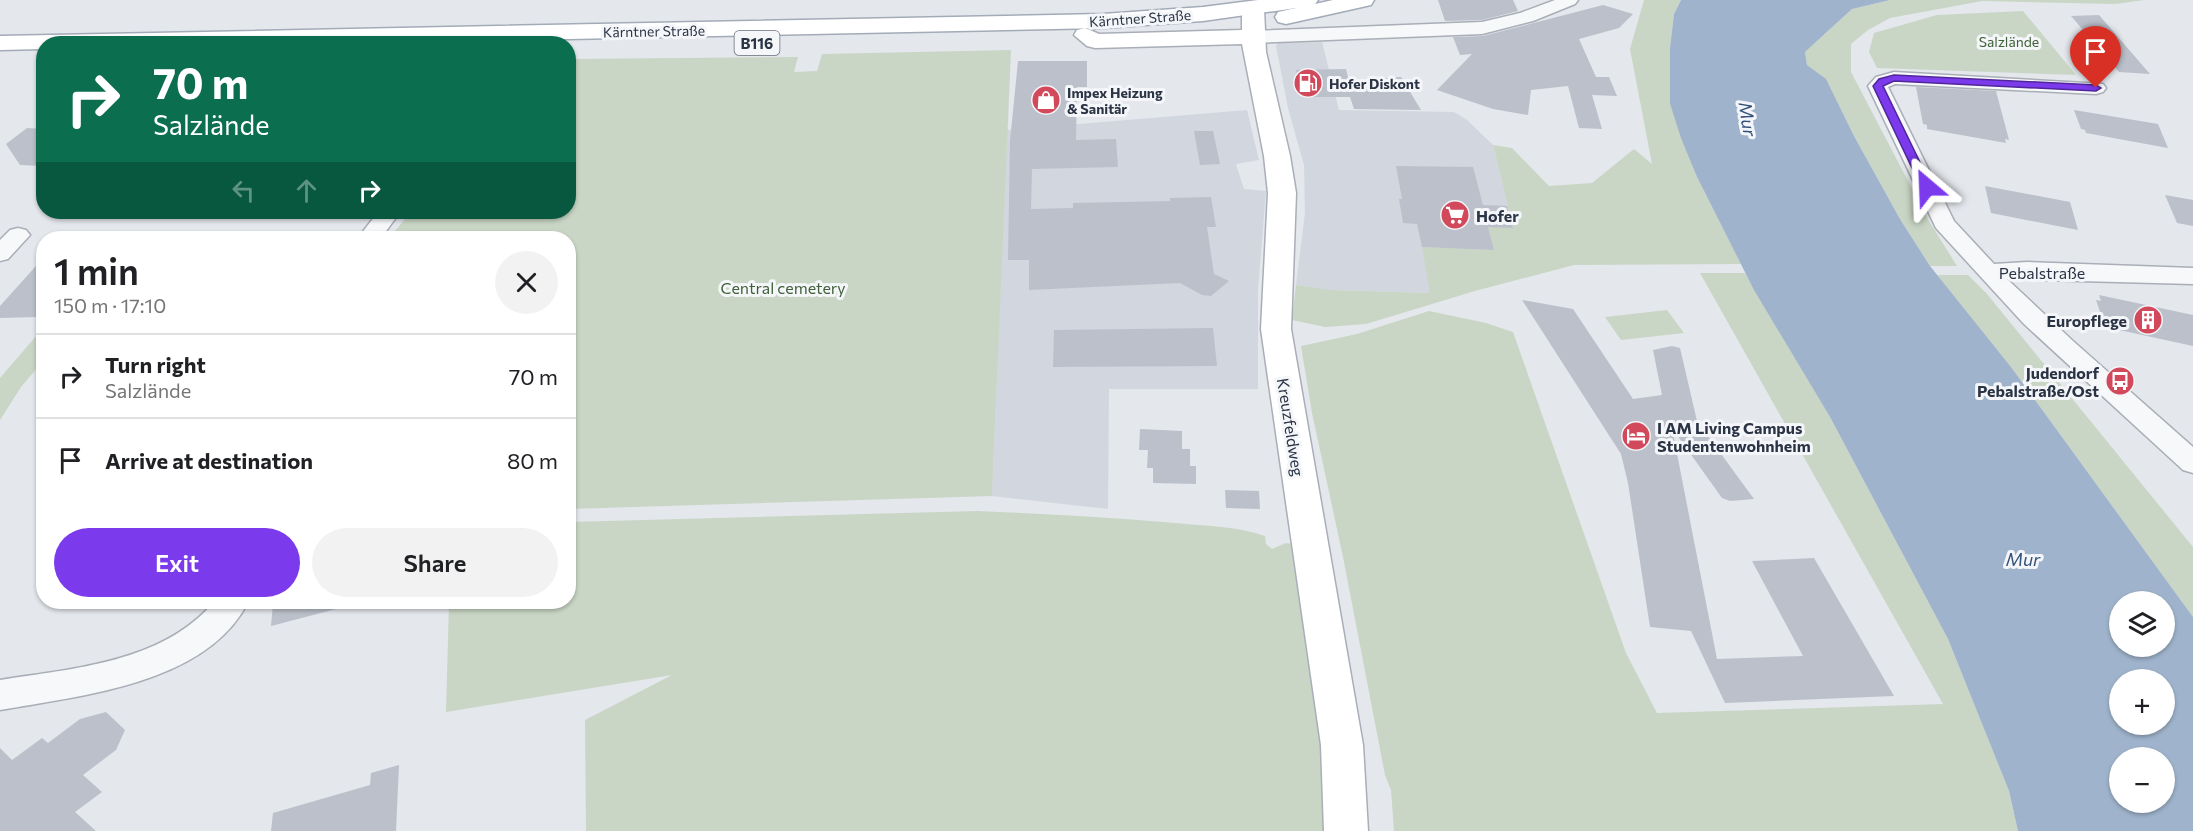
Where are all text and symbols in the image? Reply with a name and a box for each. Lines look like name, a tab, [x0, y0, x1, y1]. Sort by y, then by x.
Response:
street label: Kärntner Straße	[1088, 6, 1192, 30]
street label: Kärntner Straße	[603, 22, 705, 40]
pin	[2070, 26, 2121, 88]
road number: B116	[734, 31, 780, 55]
park label: Salzlände	[1979, 33, 2039, 50]
icon: arrive	[2079, 35, 2112, 68]
text: 70 m	[153, 56, 248, 108]
icon: right	[54, 60, 132, 138]
fuel station icon: Hofer Diskont	[1292, 67, 1324, 99]
place label: Hofer Diskont	[1329, 75, 1420, 92]
shop icon: Impex Heizung & Sanitär	[1030, 84, 1062, 116]
place label: Impex Heizung & Sanitär	[1067, 84, 1163, 117]
water label: Mur	[1734, 100, 1762, 139]
text: Salzlände	[153, 108, 269, 141]
position arrow	[1895, 155, 1959, 219]
icon: left	[227, 174, 260, 207]
icon: ahead	[290, 174, 323, 207]
icon: right	[353, 174, 386, 207]
supermarket icon: Hofer	[1439, 199, 1471, 231]
place label: Hofer	[1476, 206, 1519, 225]
text: 1 min	[54, 248, 139, 292]
button: close	[495, 251, 558, 314]
street label: Pebalstraße	[1999, 263, 2085, 282]
park label: Central cemetery	[720, 278, 846, 297]
text: 150 m · 17:10	[54, 293, 166, 317]
building icon: Europflege	[2132, 304, 2164, 336]
place label: Europflege	[2047, 311, 2127, 330]
text: Turn right	[105, 351, 206, 378]
icon: right	[54, 360, 87, 393]
text: 70 m	[509, 363, 558, 390]
place label: Judendorf Pebalstraße/Ost	[1977, 363, 2099, 400]
bus stop icon: Judendorf Pebalstraße/Ost	[2104, 365, 2136, 397]
street label: Kreuzfeldweg	[1274, 376, 1308, 478]
text: Salzlände	[105, 378, 191, 402]
place label: I AM Living Campus Studentenwohnheim	[1657, 418, 1811, 455]
hotel icon: I AM Living Campus Studentenwohnheim	[1620, 420, 1652, 452]
icon: arrive	[54, 444, 87, 477]
text: Arrive at destination	[105, 447, 313, 474]
text: 80 m	[507, 447, 558, 474]
button: Exit	[54, 528, 300, 597]
button: Share	[312, 528, 558, 597]
water label: Mur	[2006, 548, 2041, 570]
map controls	[2109, 591, 2175, 813]
button: layers	[2109, 591, 2175, 657]
button: +	[2109, 669, 2175, 735]
button: −	[2109, 747, 2175, 813]

